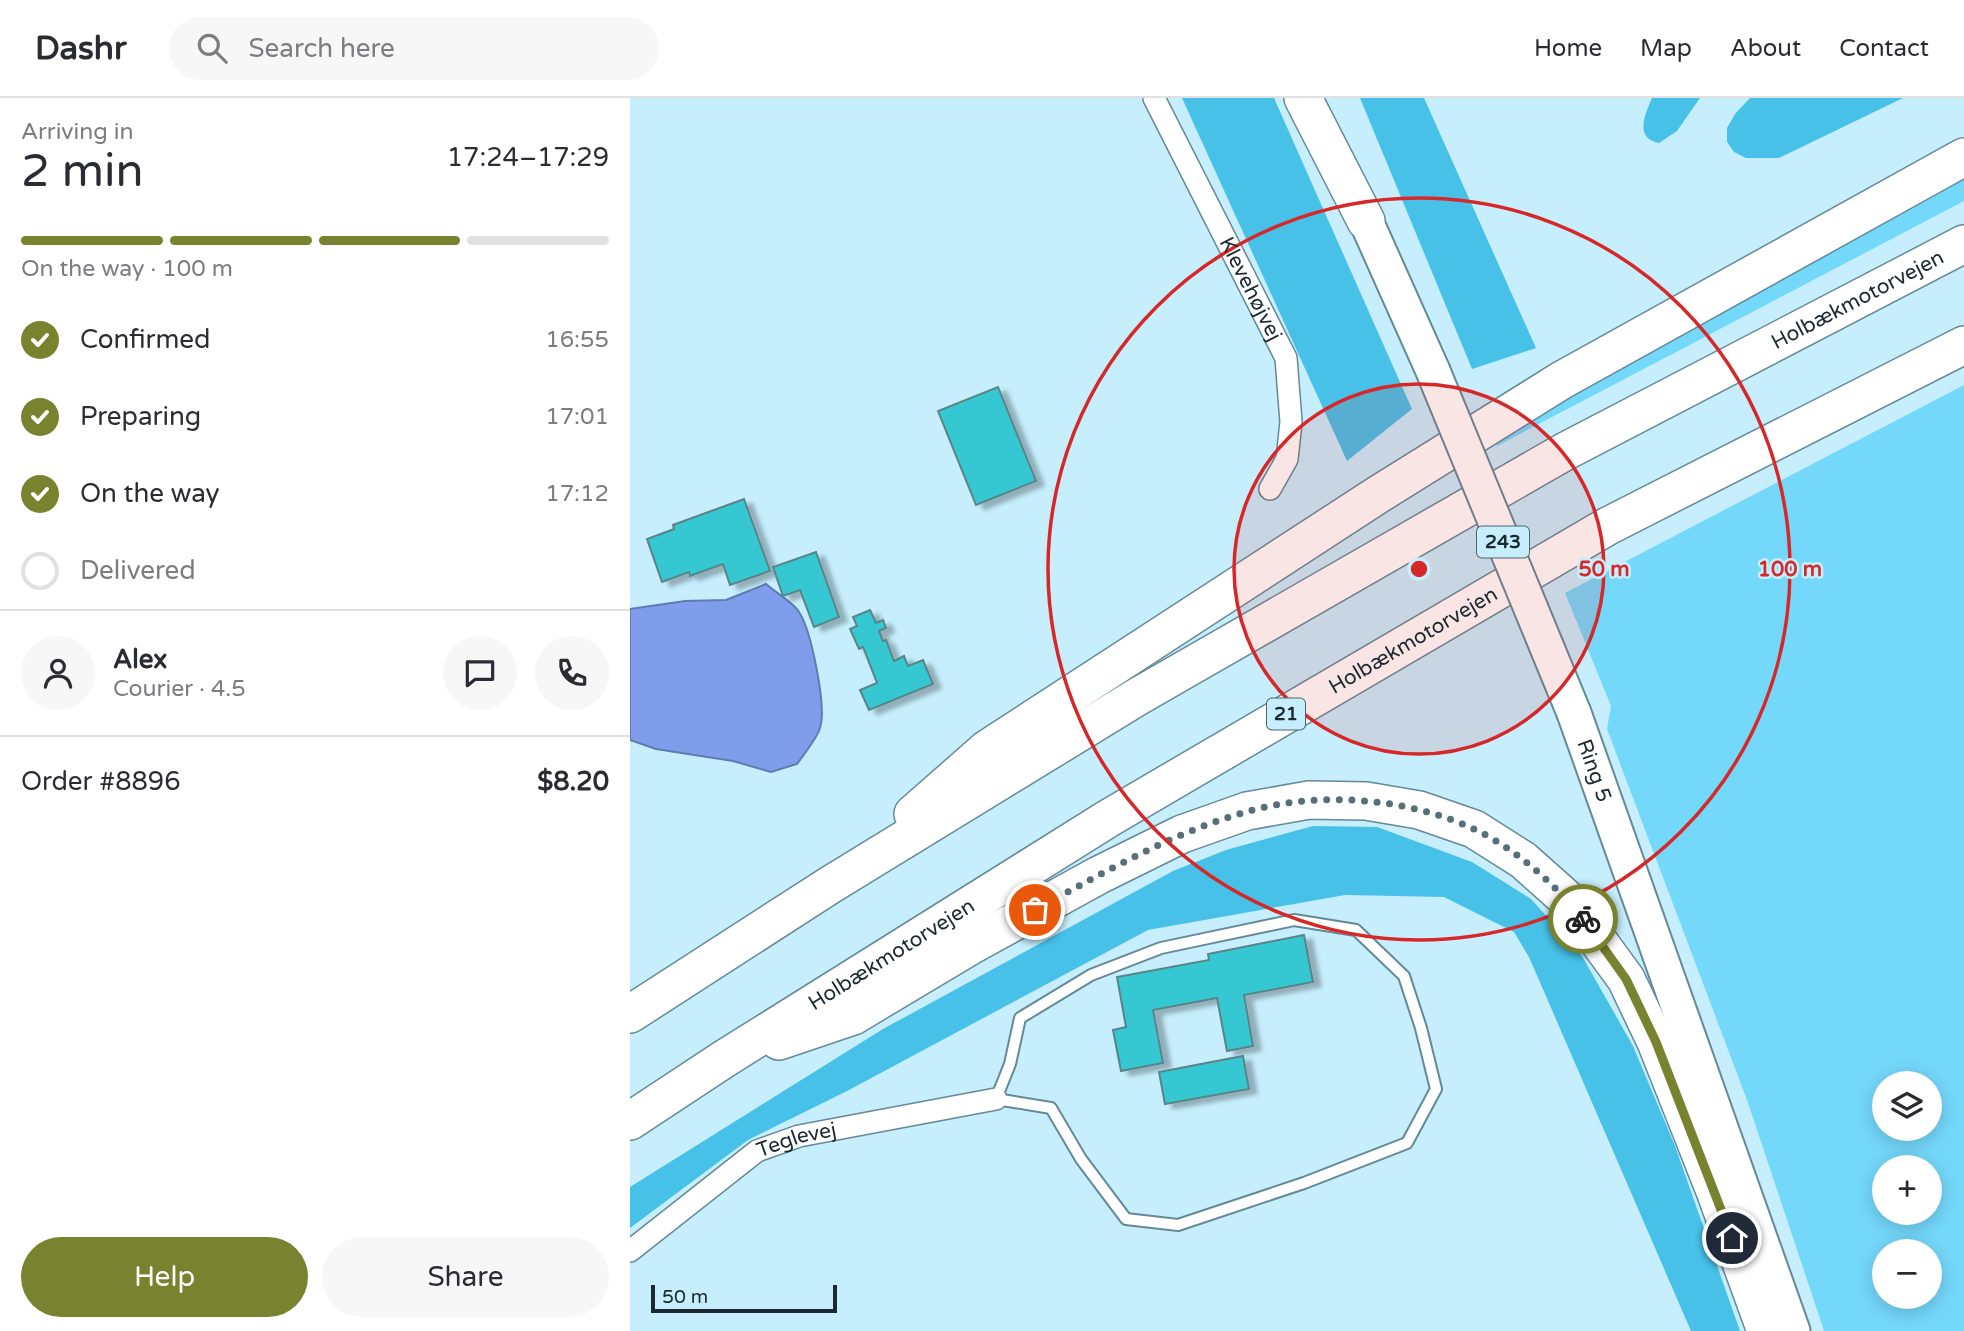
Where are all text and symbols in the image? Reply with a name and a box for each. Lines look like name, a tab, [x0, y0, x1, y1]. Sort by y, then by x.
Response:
search box	[169, 17, 659, 80]
text: Dashr	[35, 29, 127, 68]
icon: search	[193, 29, 231, 67]
text: Search here	[249, 33, 395, 64]
text: Home	[1534, 34, 1602, 63]
text: Map	[1640, 34, 1692, 63]
text: About	[1730, 34, 1801, 63]
text: Contact	[1839, 34, 1929, 63]
text: Arriving in	[21, 118, 134, 146]
text: 17:24–17:29	[447, 142, 609, 173]
text: 2 min	[21, 144, 144, 199]
street label: Klevehøjvej	[1214, 233, 1288, 345]
street label: Holbækmotorvejen	[1767, 244, 1948, 355]
text: On the way · 100 m	[21, 255, 233, 283]
icon: check	[21, 321, 59, 359]
text: Confirmed	[80, 324, 210, 355]
text: 16:55	[545, 326, 609, 354]
icon: check	[21, 398, 59, 436]
text: Preparing	[80, 401, 201, 432]
text: 17:01	[545, 403, 609, 431]
icon: check	[21, 475, 59, 513]
text: On the way	[80, 478, 220, 509]
text: 17:12	[545, 480, 609, 508]
road number: 243	[1477, 526, 1529, 558]
text: Delivered	[80, 555, 196, 586]
centre of rings	[1407, 557, 1431, 581]
text: 50 m	[1578, 557, 1630, 582]
text: 100 m	[1758, 557, 1822, 582]
street label: Holbækmotorvejen	[1324, 581, 1502, 699]
button: person	[21, 636, 95, 710]
button: chat	[443, 636, 517, 710]
button: phone	[535, 636, 609, 710]
text: Alex	[113, 644, 167, 675]
text: Courier · 4.5	[113, 675, 246, 703]
road number: 21	[1267, 698, 1305, 730]
street label: Ring 5	[1572, 736, 1617, 805]
text: Order #8896	[21, 766, 181, 797]
text: $8.20	[537, 766, 609, 797]
pin	[1005, 880, 1065, 940]
courier	[1548, 884, 1618, 954]
icon: bag	[1016, 891, 1054, 929]
street label: Holbækmotorvejen	[804, 893, 979, 1016]
icon: bike	[1564, 900, 1602, 938]
map controls	[1872, 1071, 1942, 1309]
button: layers	[1872, 1071, 1942, 1141]
street label: Teglevej	[753, 1117, 838, 1163]
button: +	[1872, 1155, 1942, 1225]
pin	[1702, 1208, 1762, 1268]
icon: home	[1713, 1219, 1751, 1257]
button: Help	[21, 1237, 308, 1317]
button: Share	[322, 1237, 609, 1317]
button: −	[1872, 1239, 1942, 1309]
scale bar	[651, 1282, 836, 1314]
text: 50 m	[662, 1286, 708, 1308]

